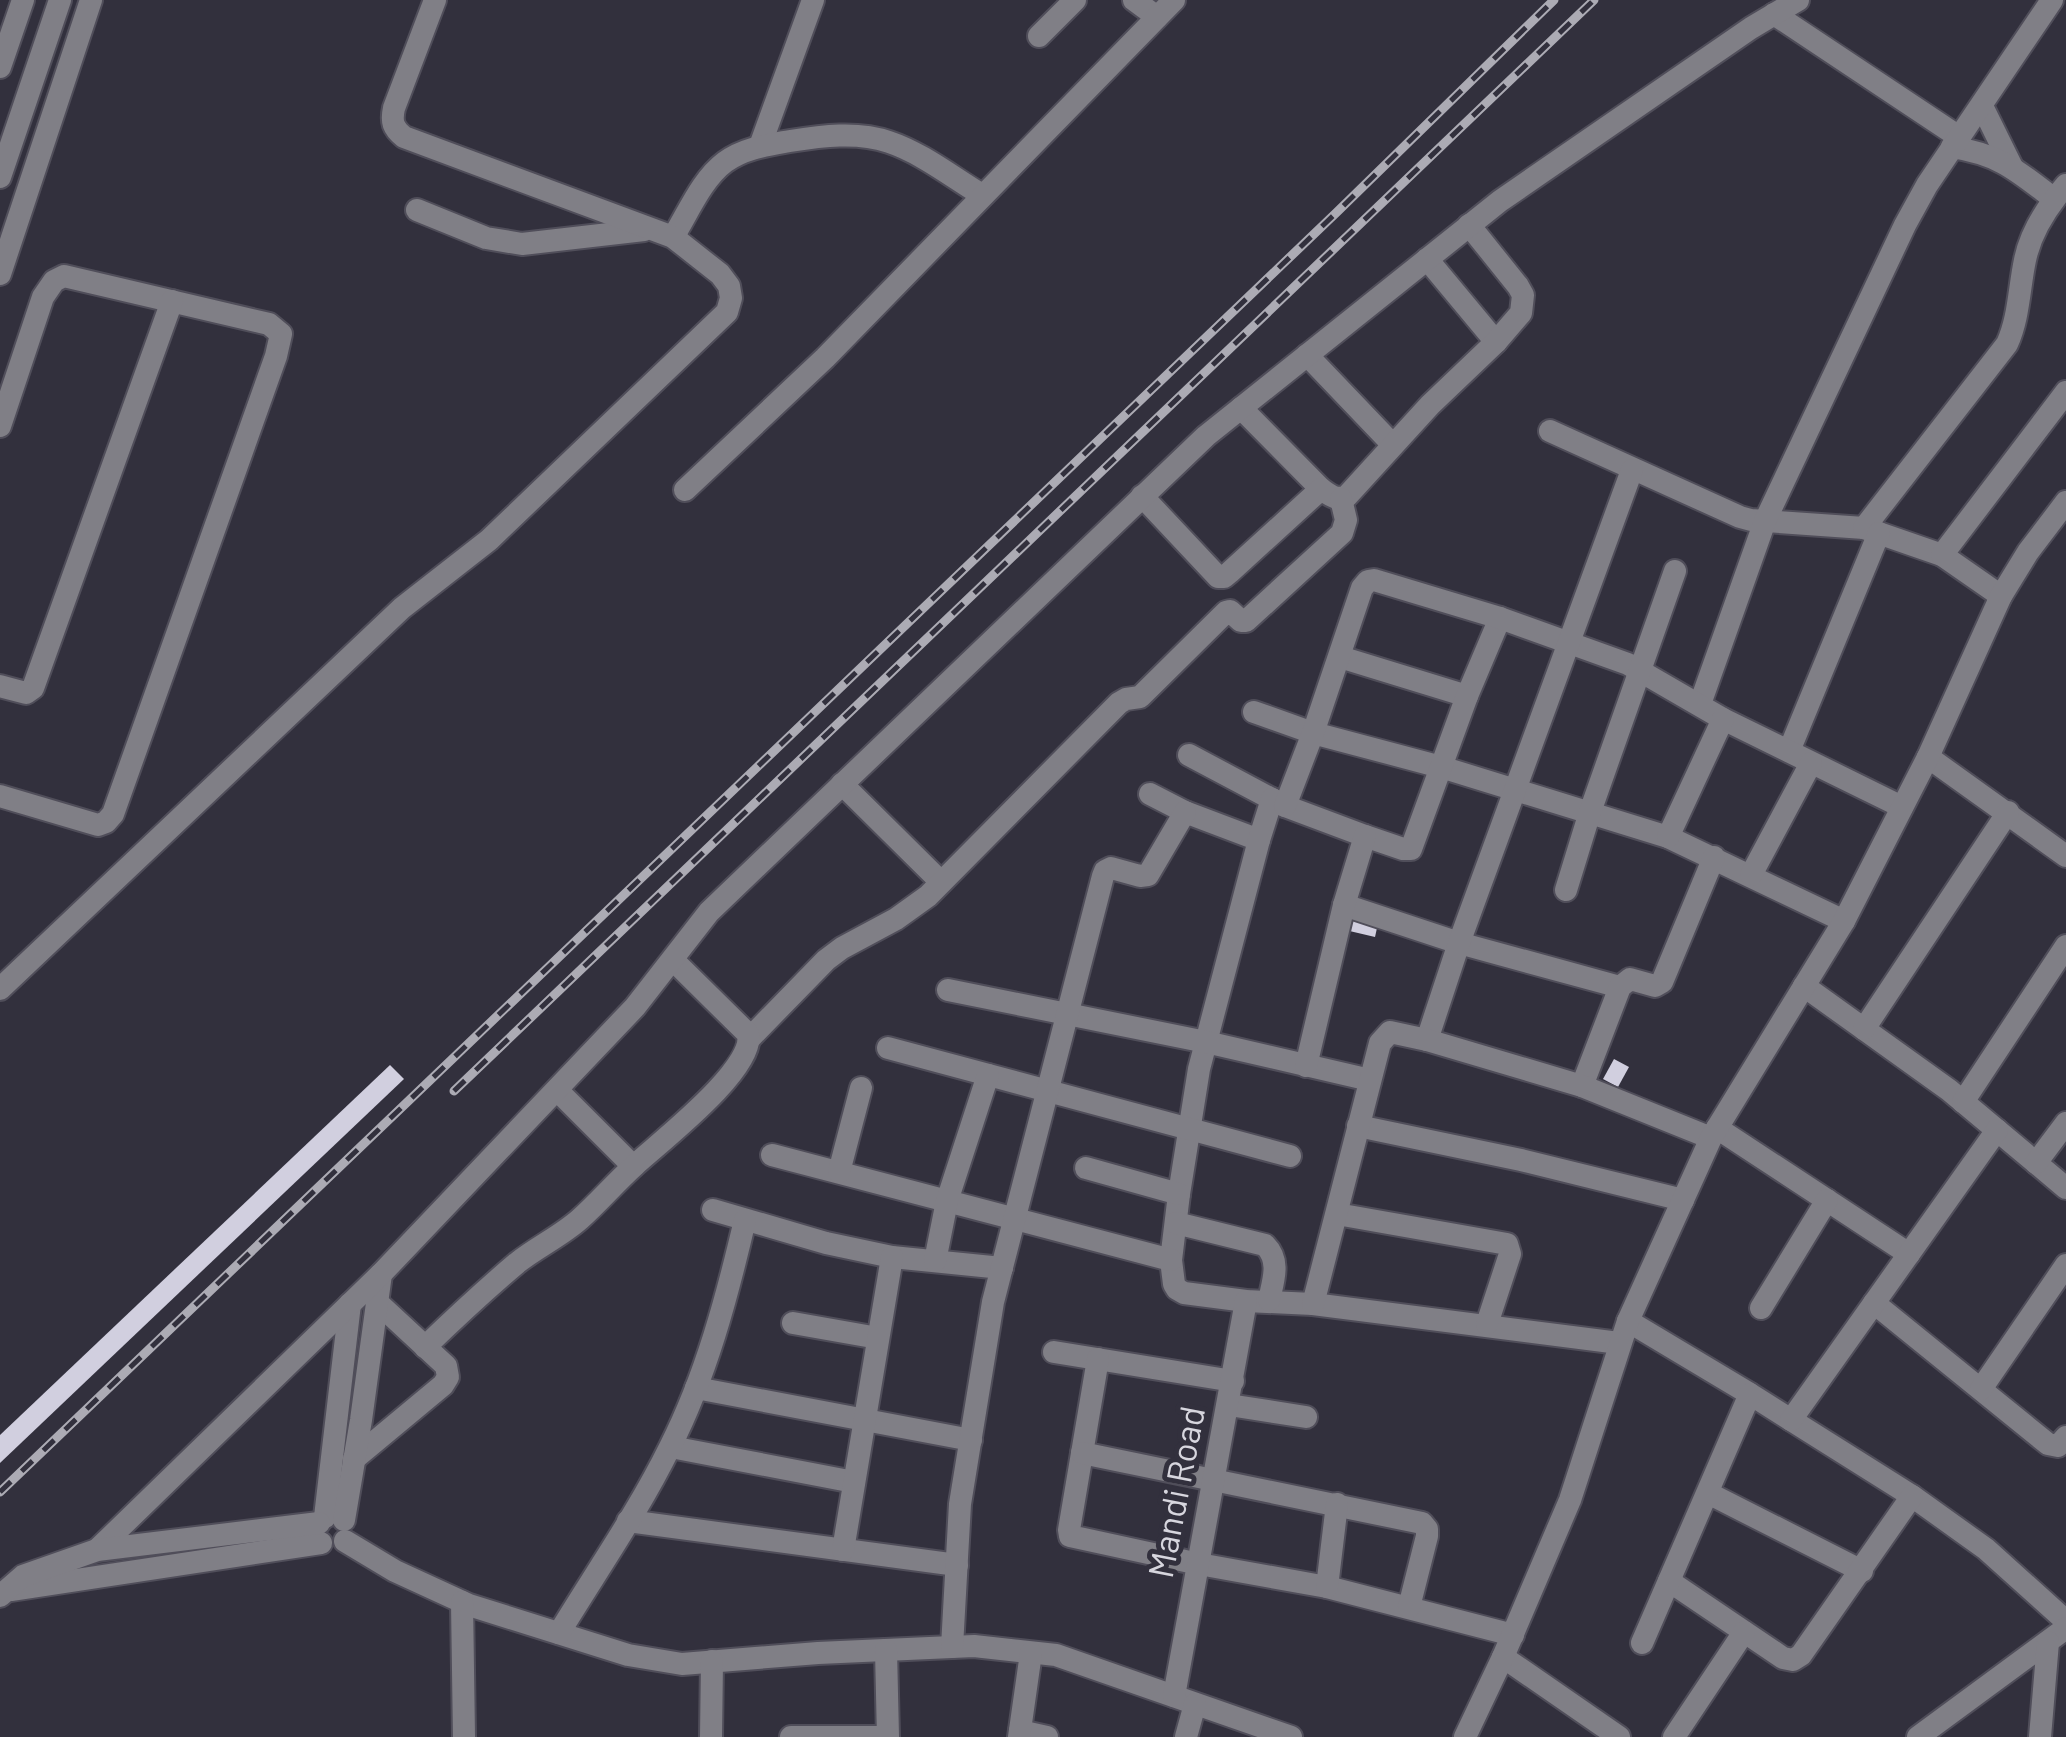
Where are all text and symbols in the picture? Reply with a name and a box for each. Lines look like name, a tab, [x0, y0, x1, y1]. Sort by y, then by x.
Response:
street label: Mandi Road	[1138, 1402, 1212, 1581]

